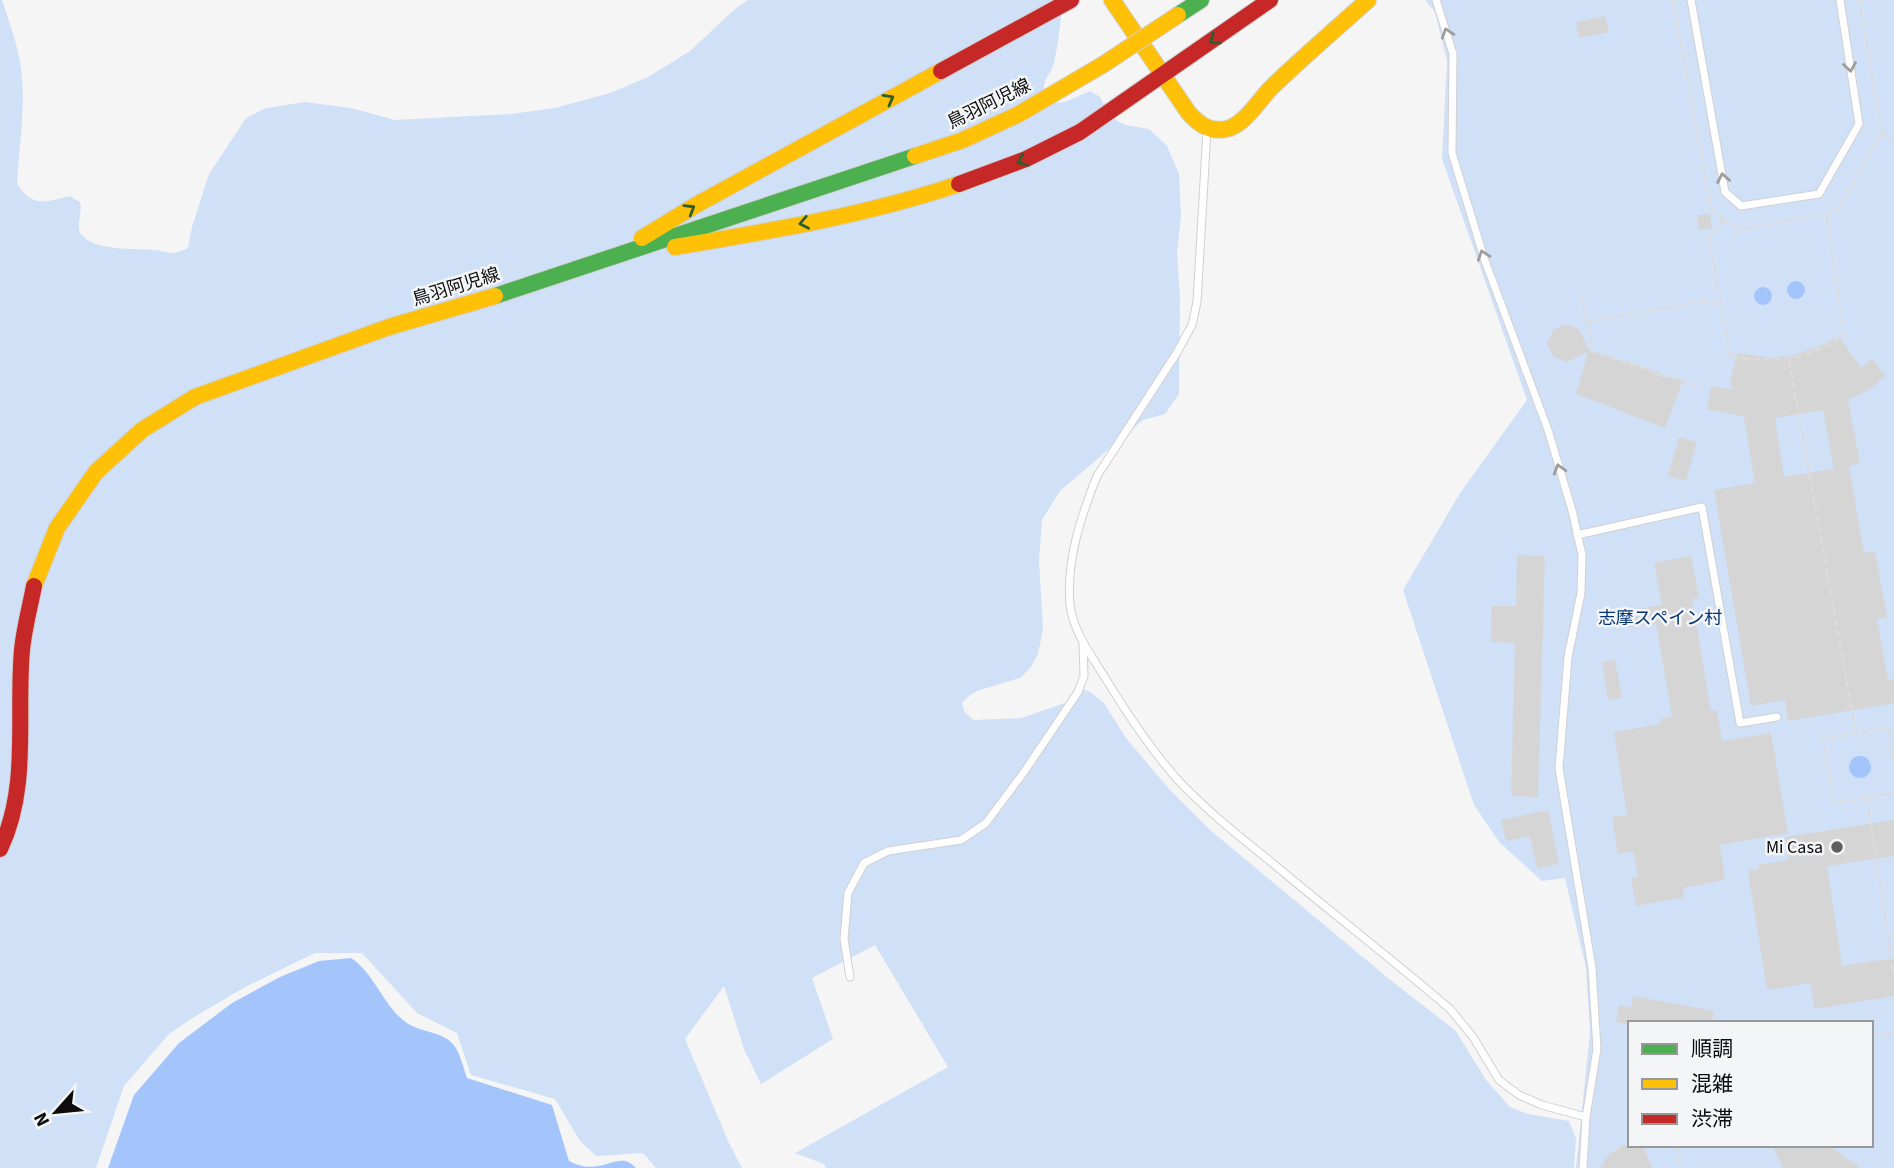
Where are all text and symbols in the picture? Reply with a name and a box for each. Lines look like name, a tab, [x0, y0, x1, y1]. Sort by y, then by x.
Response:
one-way arrow	[1440, 27, 1455, 39]
one-way arrow	[1209, 32, 1222, 44]
one-way arrow	[1842, 62, 1857, 73]
street label: 鳥羽阿児線	[943, 73, 1035, 135]
one-way arrow	[882, 94, 895, 108]
one-way arrow	[1017, 152, 1029, 166]
one-way arrow	[1716, 172, 1731, 184]
one-way arrow	[683, 204, 696, 217]
one-way arrow	[798, 215, 810, 230]
one-way arrow	[1477, 249, 1491, 261]
street label: 鳥羽阿児線	[409, 262, 503, 312]
one-way arrow	[1553, 463, 1568, 475]
park label: 志摩スペイン村	[1598, 606, 1722, 631]
place label: Mi Casa	[1766, 835, 1823, 860]
marker: Mi Casa	[1829, 839, 1845, 855]
legend	[1628, 1021, 1873, 1147]
text: 順調	[1691, 1034, 1733, 1064]
text: 混雑	[1691, 1069, 1733, 1099]
north arrow	[21, 1077, 91, 1147]
text: 渋滞	[1691, 1104, 1733, 1134]
text: N	[27, 1107, 57, 1131]

